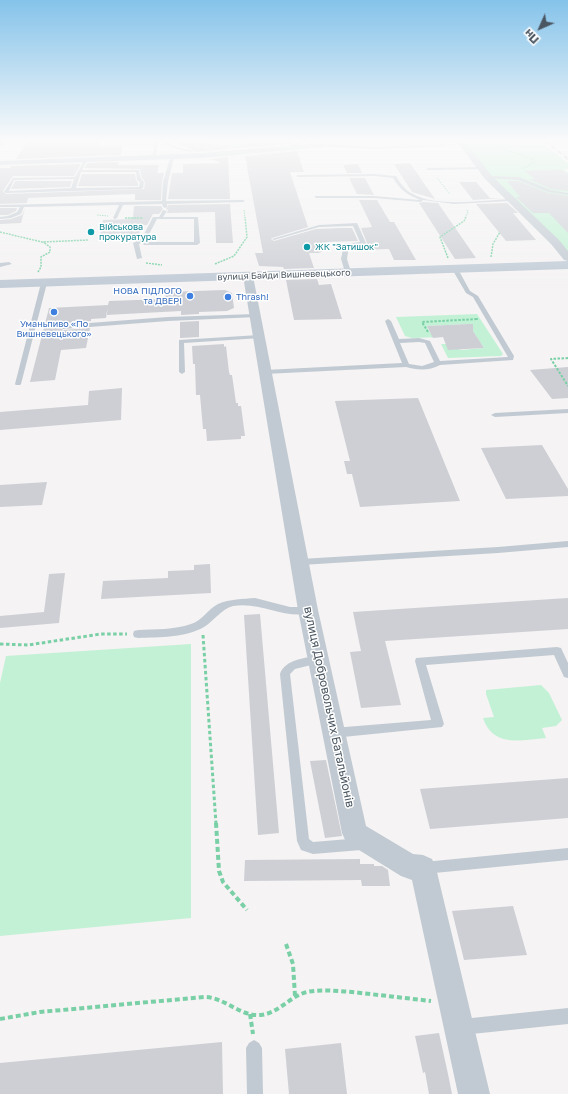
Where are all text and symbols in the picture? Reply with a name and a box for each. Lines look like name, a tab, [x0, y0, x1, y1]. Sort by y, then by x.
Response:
north arrow	[520, 8, 560, 48]
text: Пн	[521, 27, 541, 47]
place label: Військова прокуратура	[99, 222, 156, 243]
marker: Військова прокуратура	[86, 227, 96, 237]
marker: ЖК "Затишок"	[302, 242, 312, 252]
place label: ЖК "Затишок"	[315, 242, 378, 252]
street label: вулиця Байди Вишневецького	[217, 267, 351, 283]
place label: НОВА ПІДЛОГО та ДВЕРІ	[113, 286, 182, 307]
marker: НОВА ПІДЛОГО та ДВЕРІ	[185, 291, 195, 301]
marker: Thrash!	[223, 292, 233, 302]
place label: Thrash!	[236, 292, 269, 302]
marker: Уманьпиво «По Вишневецького»	[49, 307, 59, 317]
place label: Уманьпиво «По Вишневецького»	[17, 319, 91, 340]
street label: вулиця Добровольчих Батальйонів	[301, 605, 357, 809]

